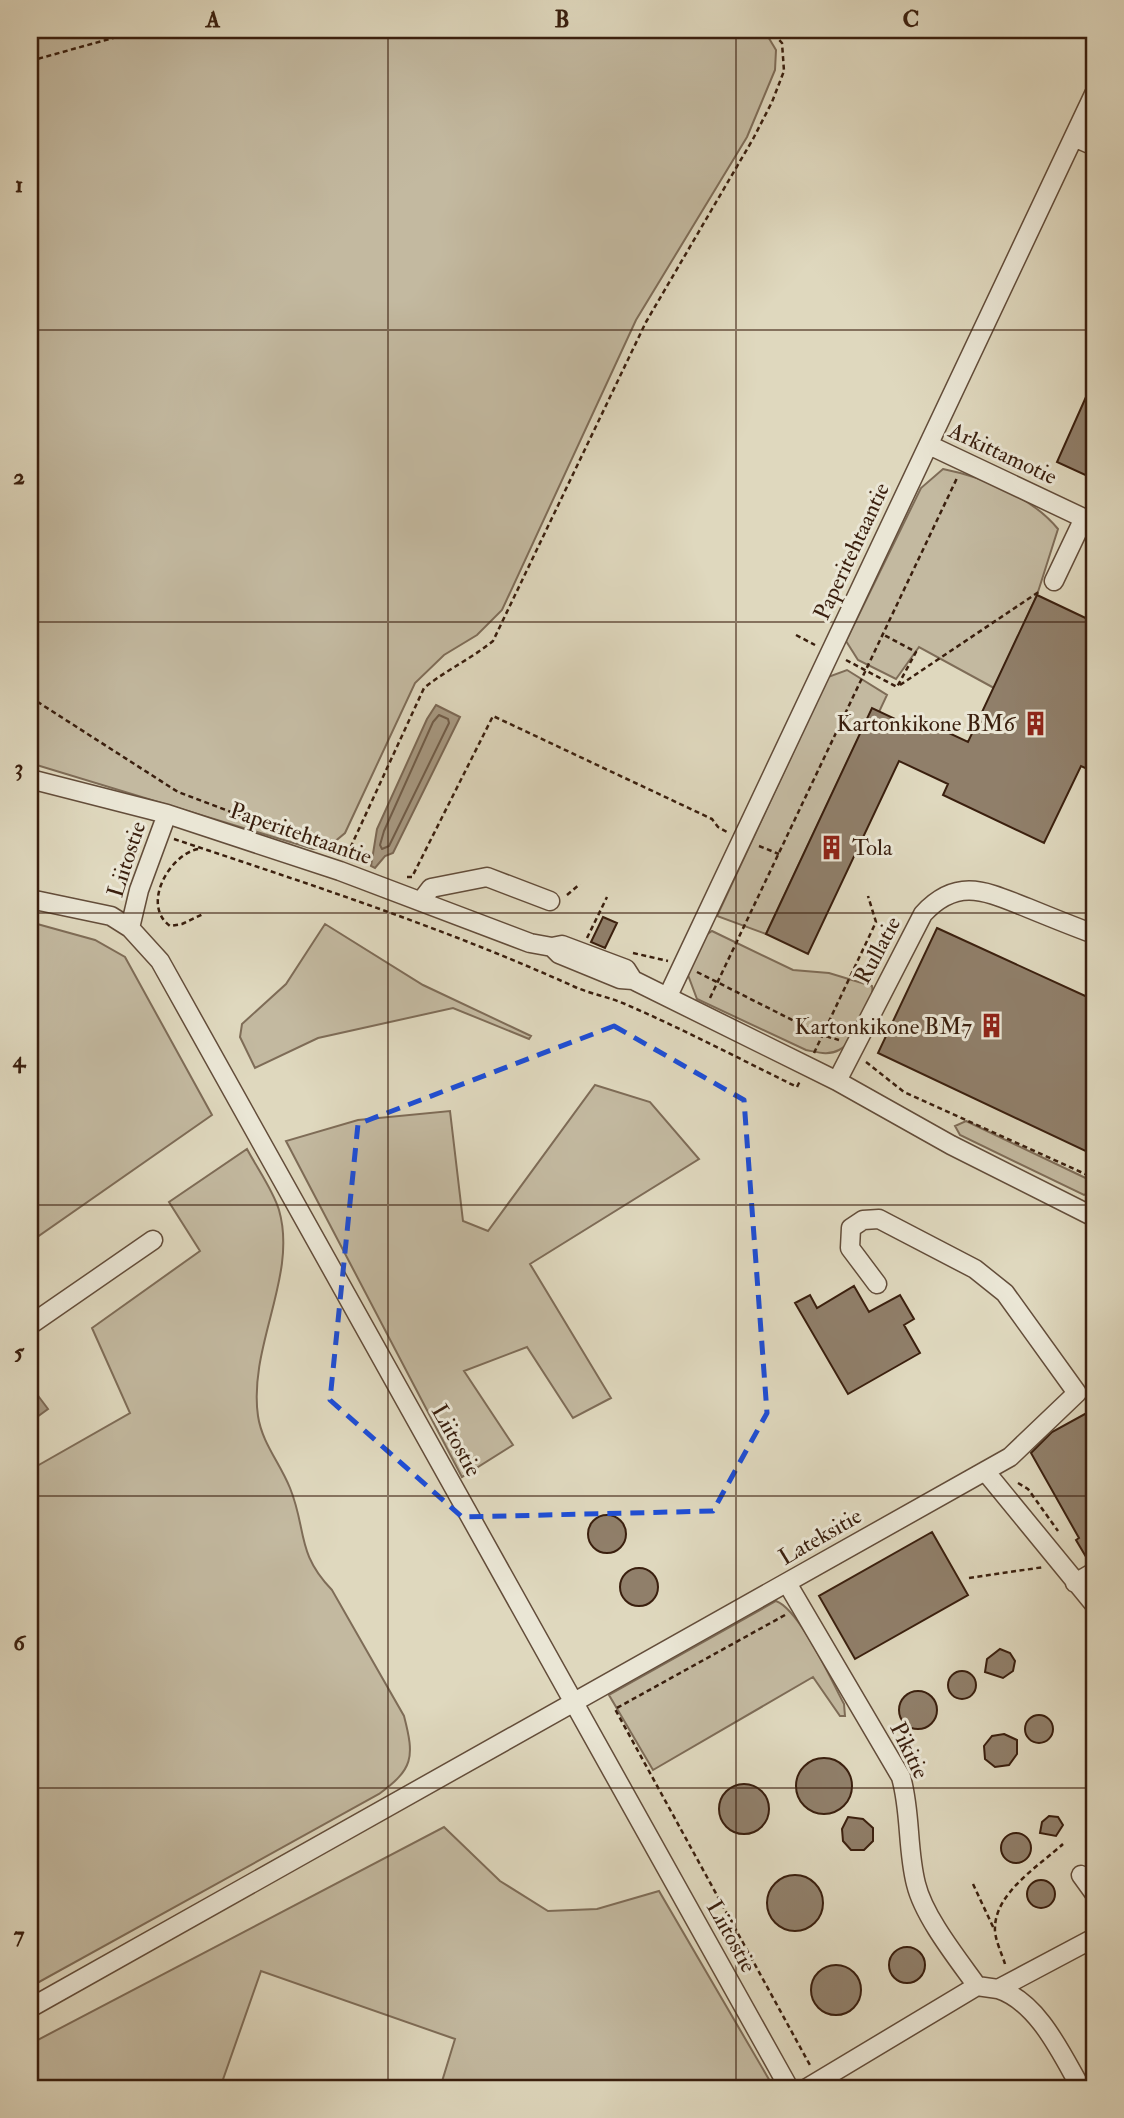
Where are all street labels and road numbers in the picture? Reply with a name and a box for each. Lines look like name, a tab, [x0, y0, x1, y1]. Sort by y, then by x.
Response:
street label: Arkittamotie	[943, 415, 1062, 491]
street label: Paperitehtaantie	[807, 478, 897, 625]
street label: Paperitehtaantie	[226, 796, 376, 872]
street label: Liitostie	[101, 817, 152, 901]
street label: Rullatie	[848, 911, 907, 989]
street label: Liitostie	[425, 1399, 488, 1482]
street label: Lateksitie	[774, 1501, 867, 1572]
street label: Pikitie	[883, 1717, 936, 1784]
street label: Liitostie	[700, 1895, 763, 1978]

